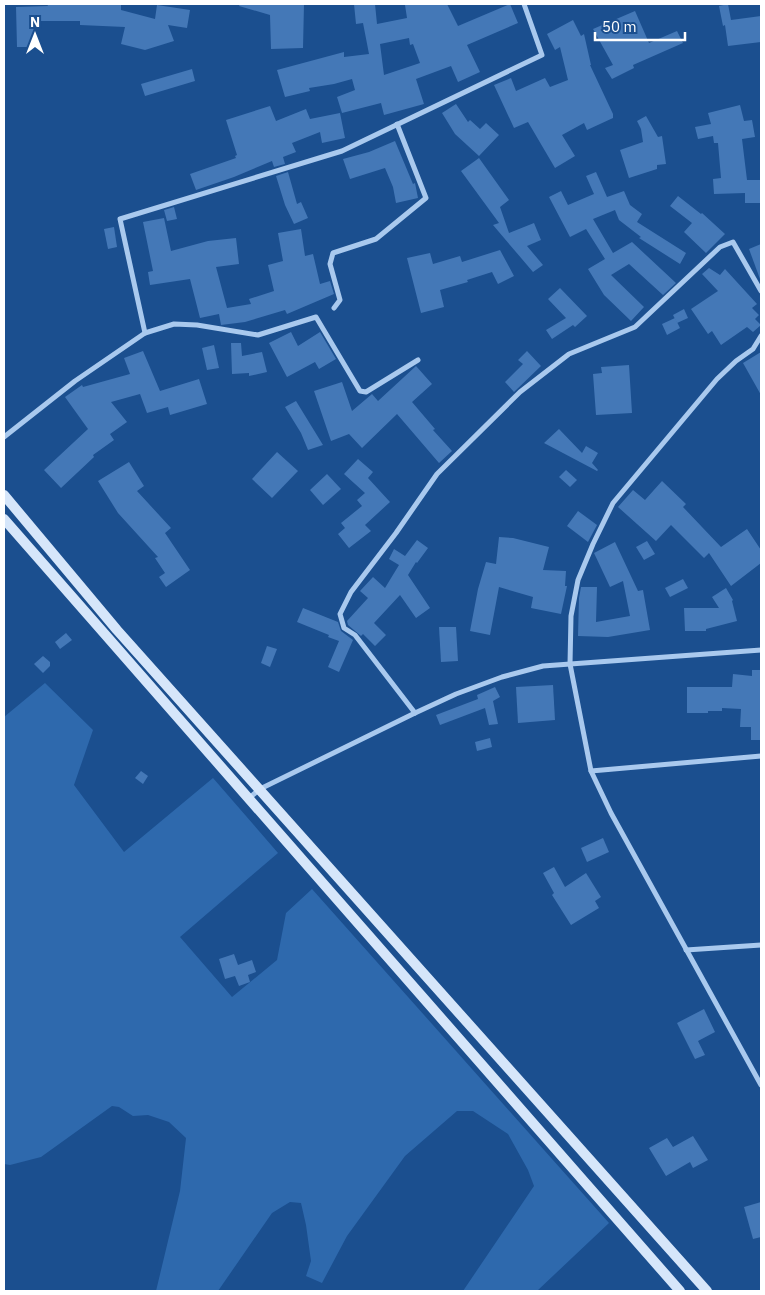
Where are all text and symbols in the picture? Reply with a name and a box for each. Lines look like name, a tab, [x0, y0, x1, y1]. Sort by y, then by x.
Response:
north arrow	[10, 10, 60, 60]
scale bar	[595, 10, 685, 42]
text: N	[30, 13, 40, 31]
text: 50 m	[602, 17, 637, 36]

